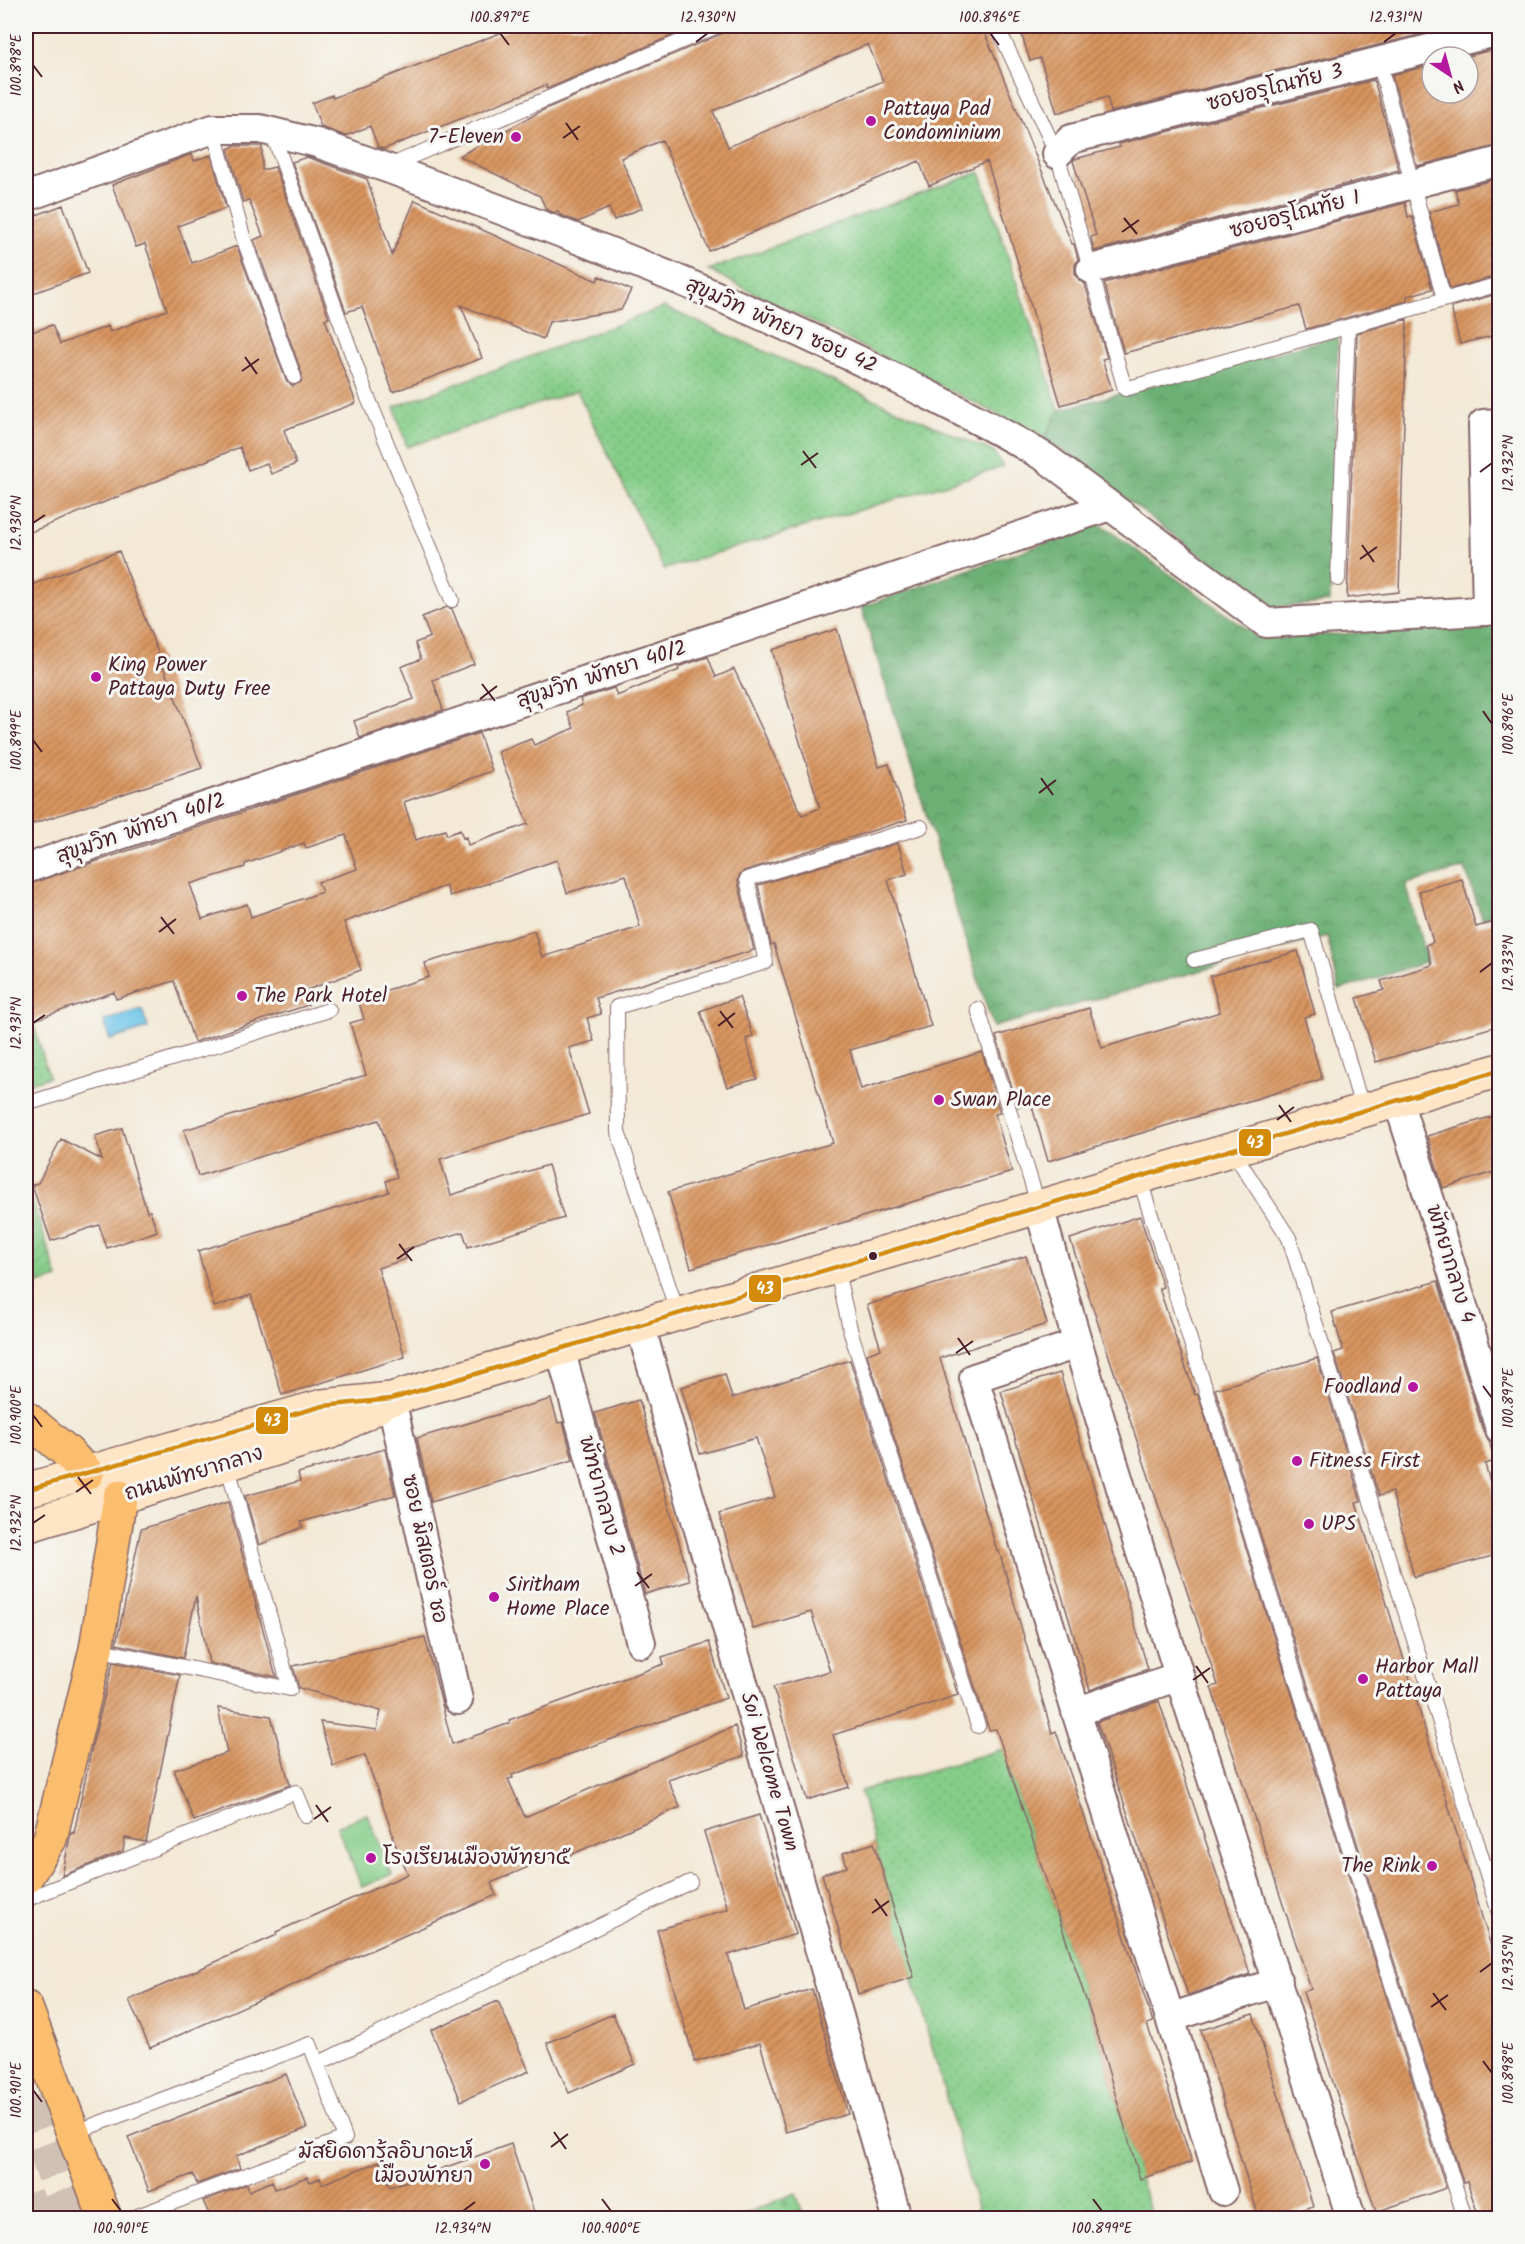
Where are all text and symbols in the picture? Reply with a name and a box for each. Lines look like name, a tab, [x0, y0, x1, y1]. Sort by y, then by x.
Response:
text: 100.897°E	[470, 6, 531, 30]
text: 12.930°N	[680, 6, 736, 30]
text: 100.896°E	[959, 6, 1022, 30]
text: 12.931°N	[1370, 6, 1422, 30]
text: 100.898°E	[5, 33, 29, 96]
north arrow	[1420, 45, 1480, 105]
street label: ซอยอรุโณทัย 3	[1203, 55, 1347, 121]
text: N	[1446, 73, 1469, 99]
place label: Pattaya Pad Condominium	[883, 93, 1001, 150]
marker: Pattaya Pad Condominium	[864, 114, 878, 128]
place label: 7-Eleven	[428, 121, 504, 154]
marker: 7-Eleven	[509, 130, 523, 144]
street label: ซอยอรุโณทัย 1	[1226, 182, 1364, 248]
street label: สุขุมวิท พัทยา ซอย 42	[680, 269, 882, 383]
text: 12.932°N	[1497, 435, 1521, 491]
text: 12.930°N	[5, 495, 29, 551]
street label: สุขุมวิท พัทยา 40/2	[513, 632, 691, 718]
place label: King Power Pattaya Duty Free	[108, 649, 271, 706]
marker: King Power Pattaya Duty Free	[89, 670, 103, 684]
text: 100.896°E	[1497, 692, 1521, 755]
text: 100.899°E	[5, 708, 29, 770]
street label: สุขุมวิท พัทยา 40/2	[52, 785, 230, 873]
text: 12.933°N	[1497, 935, 1521, 991]
place label: The Park Hotel	[254, 980, 387, 1013]
marker: The Park Hotel	[235, 989, 249, 1003]
text: 12.931°N	[5, 997, 29, 1049]
place label: Swan Place	[951, 1084, 1051, 1117]
marker: Swan Place	[932, 1093, 946, 1107]
line badge: 43	[1238, 1128, 1272, 1157]
text: 43	[1246, 1131, 1264, 1156]
street label: พัทยากลาง 4	[1416, 1200, 1484, 1328]
unlabelled marker	[867, 1250, 879, 1262]
line badge: 43	[748, 1274, 782, 1303]
text: 43	[756, 1277, 774, 1302]
text: 100.897°E	[1497, 1367, 1521, 1428]
place label: Foodland	[1324, 1371, 1402, 1404]
marker: Foodland	[1406, 1380, 1420, 1394]
text: 100.900°E	[5, 1384, 29, 1445]
line badge: 43	[255, 1406, 289, 1435]
text: 43	[263, 1409, 281, 1434]
street label: พัทยากลาง 2	[569, 1432, 633, 1560]
street label: ถนนพัทยากลาง	[121, 1437, 267, 1511]
place label: Fitness First	[1309, 1445, 1421, 1478]
marker: Fitness First	[1290, 1454, 1304, 1468]
street label: ซอย มิสเตอร์ ชอ	[392, 1471, 456, 1627]
text: 12.932°N	[5, 1495, 29, 1551]
place label: UPS	[1321, 1508, 1356, 1541]
marker: UPS	[1302, 1517, 1316, 1531]
place label: Siritham Home Place	[506, 1569, 610, 1626]
marker: Siritham Home Place	[487, 1590, 501, 1604]
place label: Harbor Mall Pattaya	[1375, 1651, 1479, 1708]
marker: Harbor Mall Pattaya	[1356, 1672, 1370, 1686]
street label: Soi Welcome Town	[730, 1688, 808, 1856]
place label: โรงเรียนเมืองพัทยา๕	[383, 1842, 571, 1875]
place label: The Rink	[1341, 1850, 1420, 1883]
marker: โรงเรียนเมืองพัทยา๕	[364, 1851, 378, 1865]
marker: The Rink	[1425, 1859, 1439, 1873]
text: 12.935°N	[1497, 1935, 1521, 1991]
text: 100.898°E	[1497, 2041, 1521, 2104]
text: 100.901°E	[5, 2060, 29, 2118]
place label: มัสยิดดารุ้ลอิบาดะห์ เมืองพัทยา	[298, 2136, 473, 2193]
marker: มัสยิดดารุ้ลอิบาดะห์ เมืองพัทยา	[478, 2157, 492, 2171]
text: 100.901°E	[93, 2217, 151, 2241]
text: 12.934°N	[435, 2217, 491, 2241]
text: 100.900°E	[581, 2217, 642, 2241]
text: 100.899°E	[1072, 2217, 1134, 2241]

